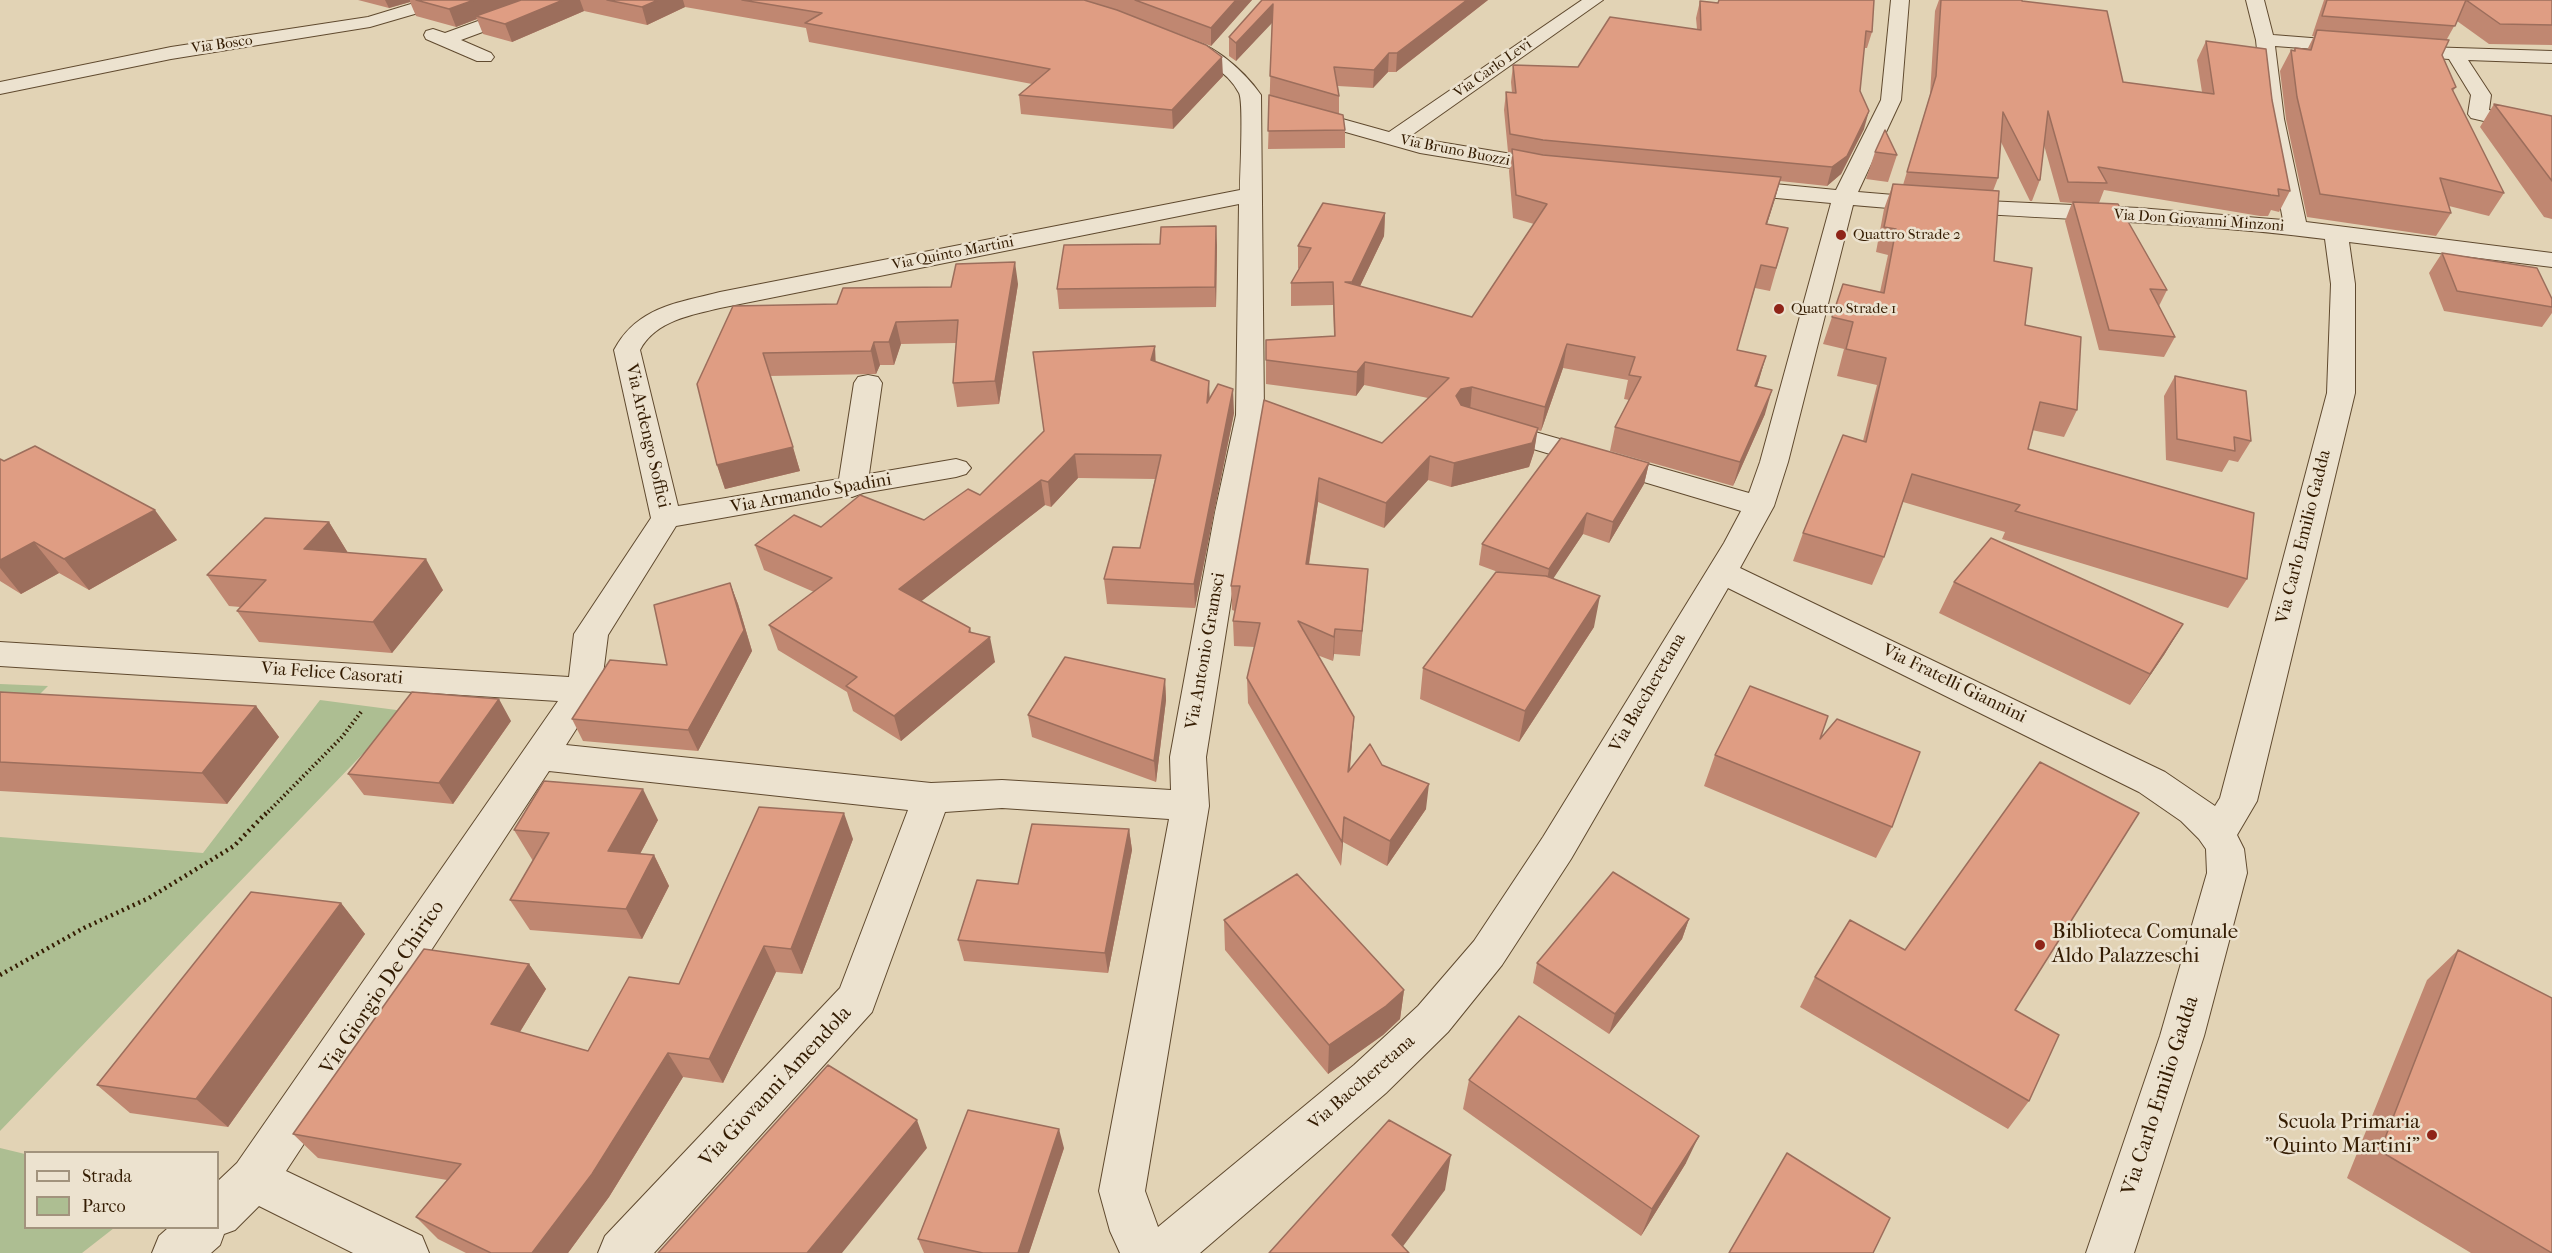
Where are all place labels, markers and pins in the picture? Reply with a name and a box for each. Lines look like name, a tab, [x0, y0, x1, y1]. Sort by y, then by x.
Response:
place label: Quattro Strade 2	[1853, 226, 1961, 244]
marker: Quattro Strade 2	[1834, 228, 1848, 242]
place label: Quattro Strade 1	[1791, 300, 1896, 318]
marker: Quattro Strade 1	[1772, 302, 1786, 316]
place label: Biblioteca Comunale Aldo Palazzeschi	[2052, 920, 2238, 970]
marker: Biblioteca Comunale Aldo Palazzeschi	[2033, 938, 2047, 952]
place label: Scuola Primaria "Quinto Martini"	[2265, 1110, 2420, 1160]
marker: Scuola Primaria "Quinto Martini"	[2425, 1128, 2439, 1142]

